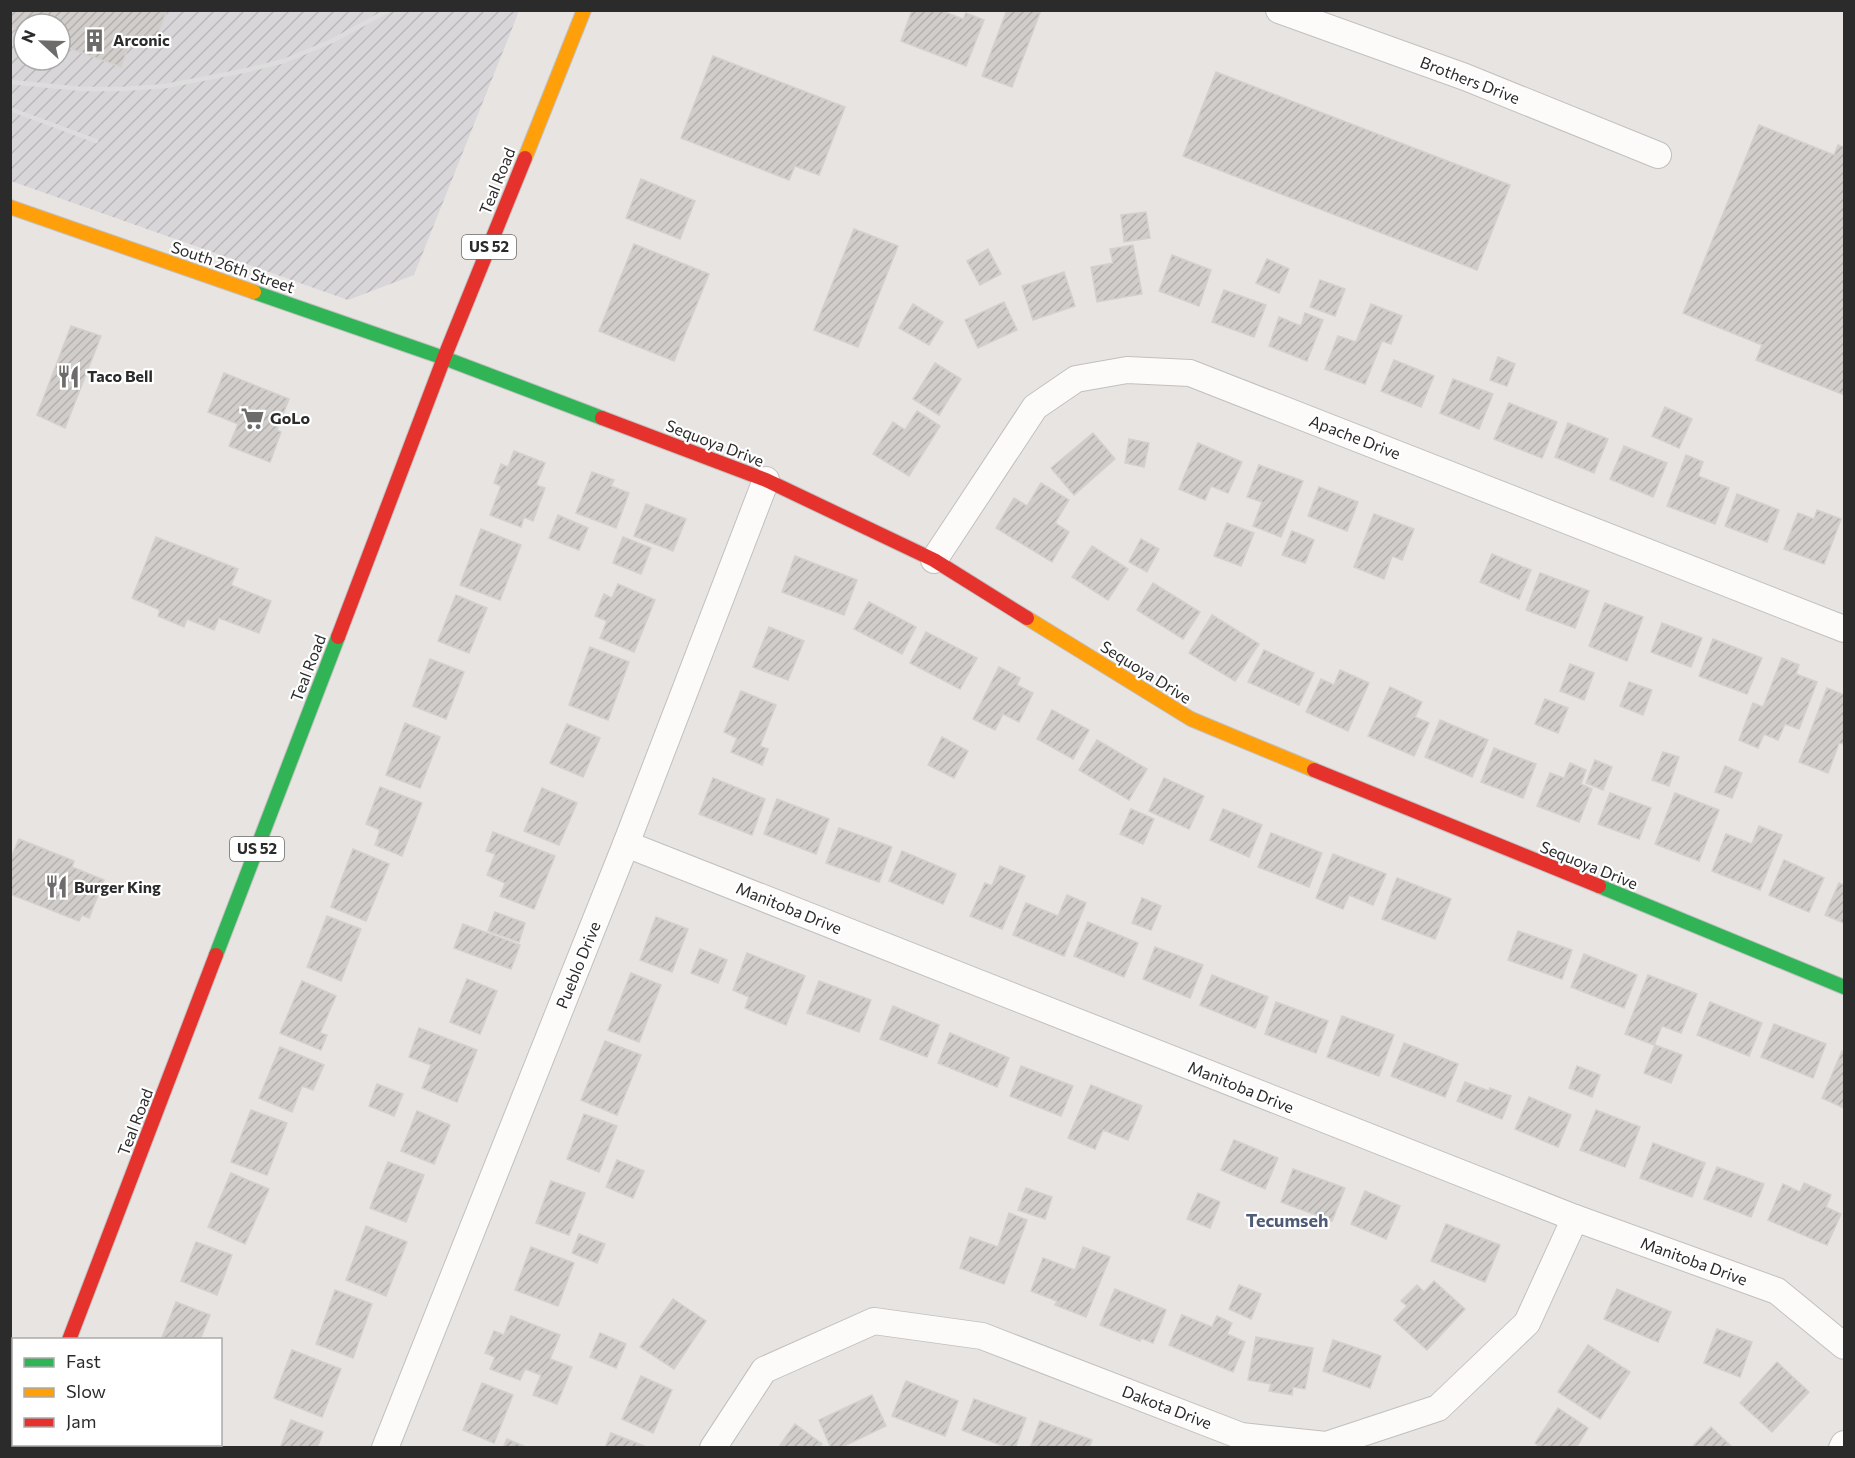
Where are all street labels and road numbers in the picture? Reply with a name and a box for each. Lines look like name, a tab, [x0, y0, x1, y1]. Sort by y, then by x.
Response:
street label: Brothers Drive	[1418, 52, 1523, 107]
street label: Teal Road	[475, 145, 519, 217]
road number: US 52	[462, 235, 516, 259]
street label: South 26th Street	[169, 237, 298, 297]
street label: Apache Drive	[1307, 410, 1403, 463]
street label: Sequoya Drive	[663, 415, 767, 470]
street label: Teal Road	[286, 632, 329, 704]
street label: Sequoya Drive	[1097, 636, 1195, 707]
street label: Sequoya Drive	[1538, 836, 1641, 893]
road number: US 52	[230, 837, 284, 861]
street label: Manitoba Drive	[734, 878, 845, 937]
street label: Pueblo Drive	[551, 918, 604, 1011]
street label: Manitoba Drive	[1186, 1057, 1297, 1116]
street label: Teal Road	[113, 1086, 156, 1158]
street label: Manitoba Drive	[1638, 1232, 1750, 1289]
street label: Dakota Drive	[1120, 1381, 1215, 1432]

